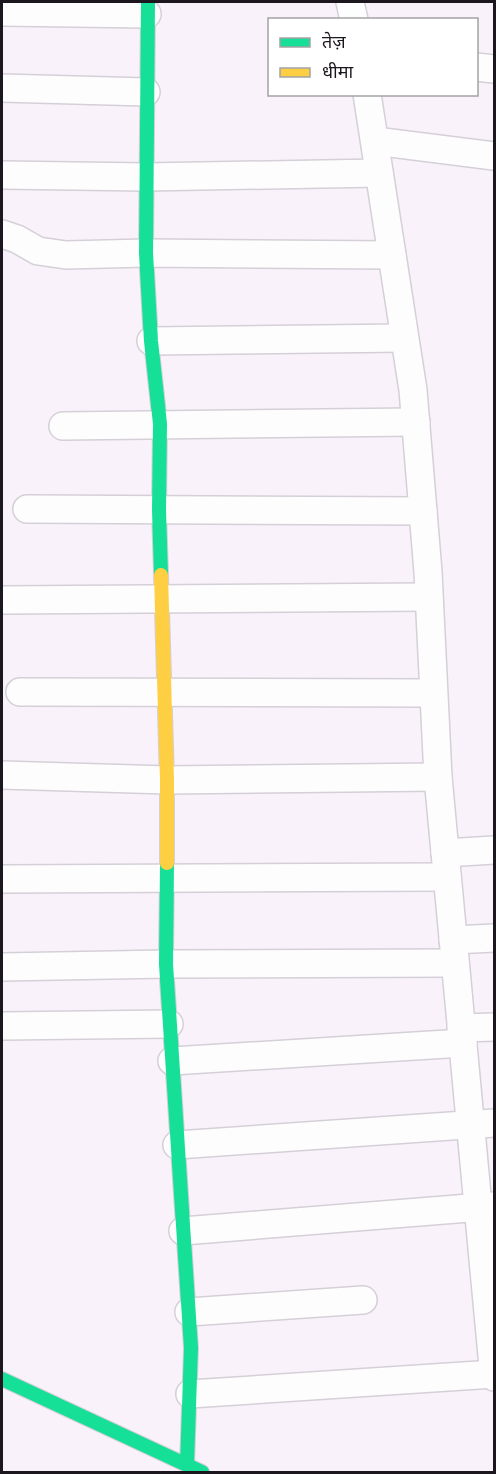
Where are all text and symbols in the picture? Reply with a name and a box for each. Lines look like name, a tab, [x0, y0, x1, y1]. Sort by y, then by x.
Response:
legend	[268, 18, 478, 96]
text: तेज़	[322, 31, 346, 53]
text: धीमा	[322, 61, 353, 83]

